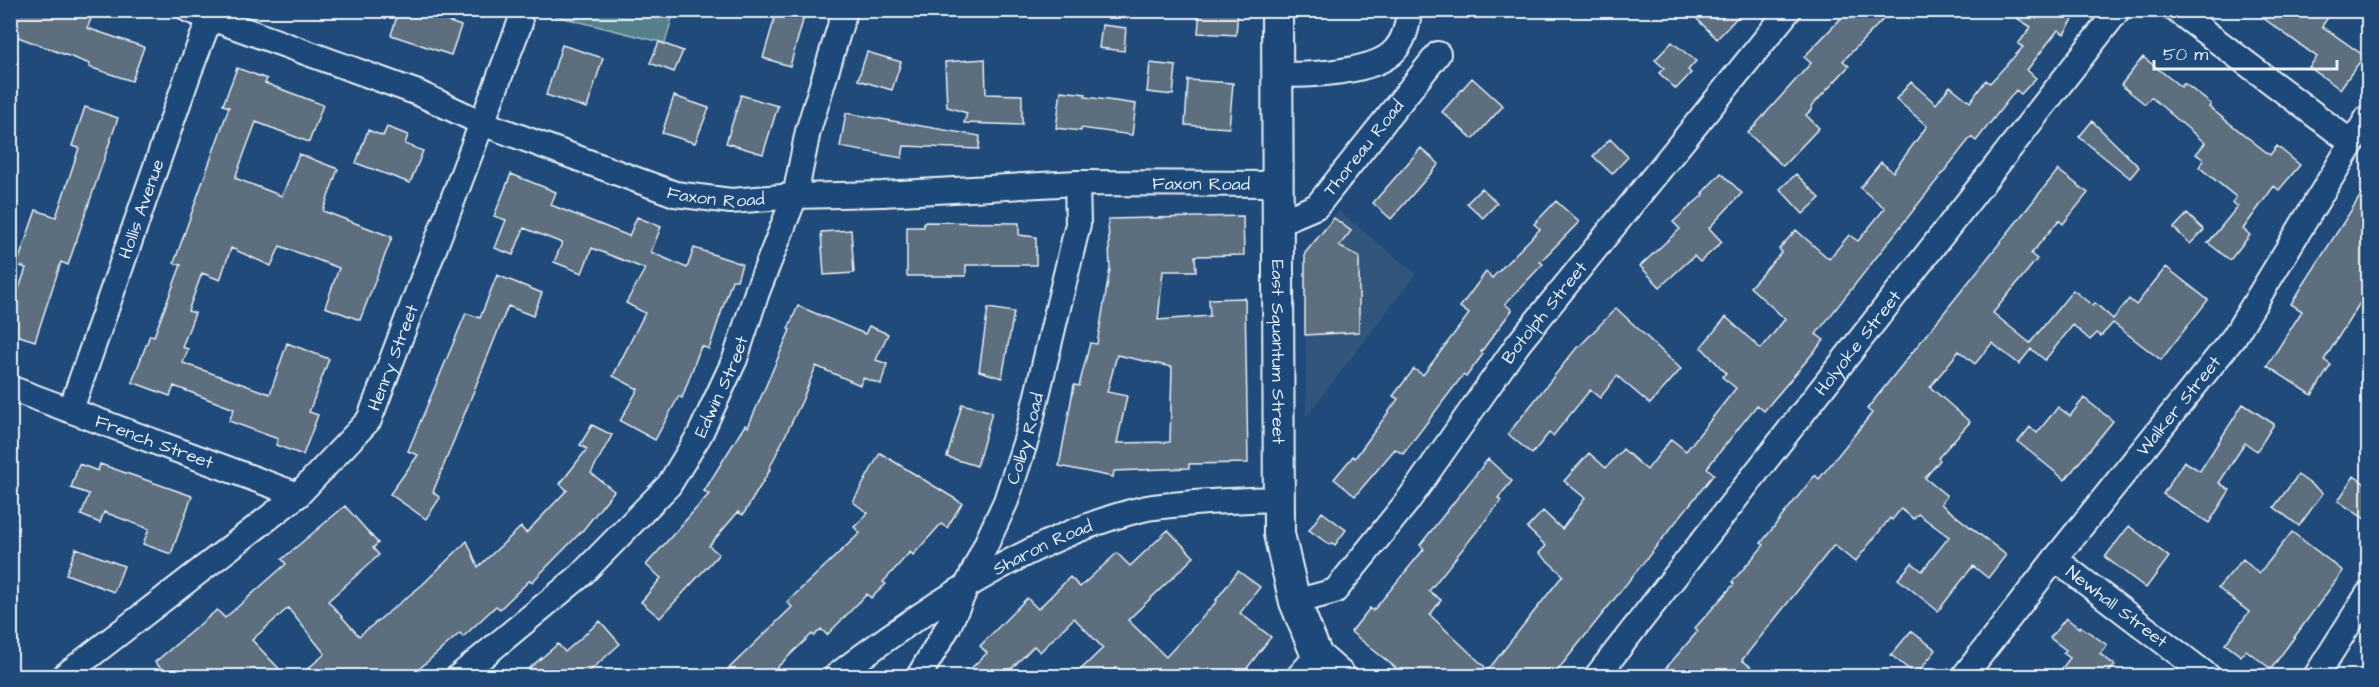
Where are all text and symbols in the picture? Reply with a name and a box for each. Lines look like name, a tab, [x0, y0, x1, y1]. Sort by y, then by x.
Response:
scale bar	[2154, 33, 2337, 71]
text: 50 m	[2163, 42, 2208, 67]
street label: Thoreau Road	[1318, 94, 1410, 201]
street label: Hollis Avenue	[113, 156, 171, 262]
street label: Faxon Road	[1152, 171, 1250, 197]
street label: Faxon Road	[663, 180, 765, 215]
street label: Botolph Street	[1496, 256, 1594, 369]
street label: East Squantum Street	[1265, 260, 1291, 445]
street label: Holyoke Street	[1809, 285, 1908, 401]
street label: Henry Street	[362, 300, 425, 415]
street label: Edwin Street	[688, 332, 755, 442]
street label: Walker Street	[2131, 350, 2228, 462]
street label: Colby Road	[1000, 390, 1050, 488]
street label: French Street	[92, 409, 217, 476]
street label: Sharon Road	[988, 514, 1096, 582]
street label: Newhall Street	[2061, 560, 2173, 654]

